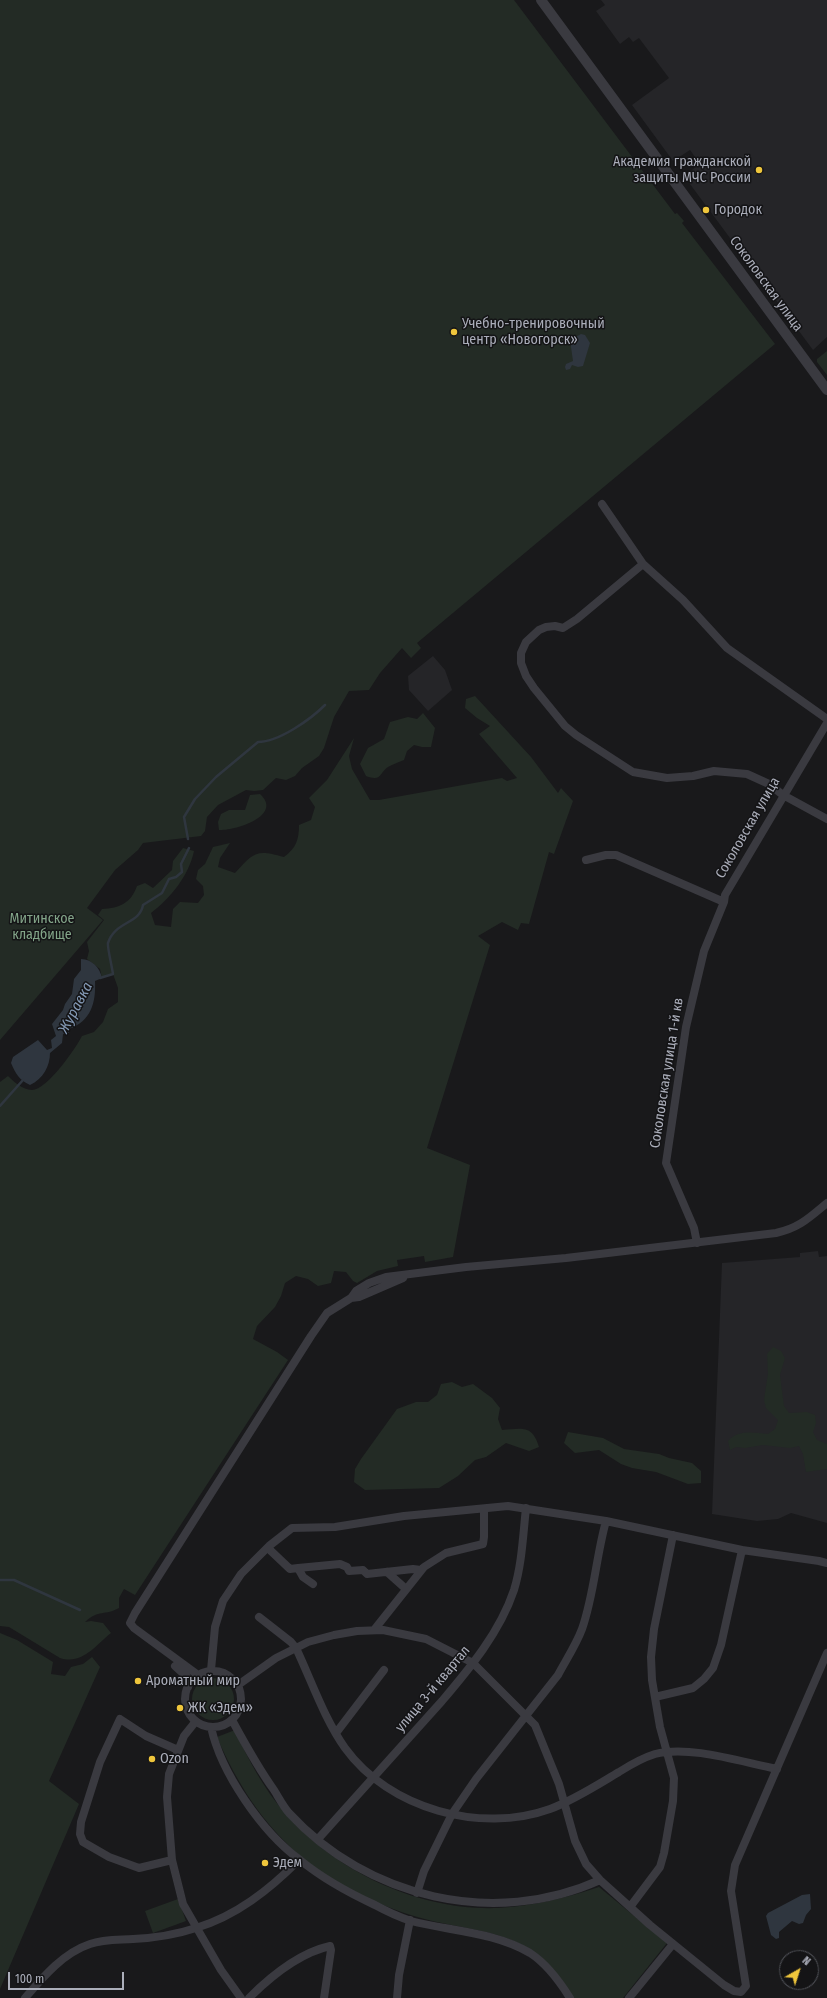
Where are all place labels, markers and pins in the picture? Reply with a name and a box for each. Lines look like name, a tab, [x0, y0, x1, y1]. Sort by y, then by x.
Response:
place label: Академия гражданской защиты МЧС России	[613, 154, 751, 186]
marker: Академия гражданской защиты МЧС России	[754, 165, 764, 175]
place label: Городок	[714, 202, 762, 218]
marker: Городок	[701, 205, 711, 215]
place label: Учебно-тренировочный центр «Новогорск»	[462, 316, 605, 348]
marker: Учебно-тренировочный центр «Новогорск»	[449, 327, 459, 337]
place label: Ароматный мир	[146, 1673, 240, 1689]
marker: Ароматный мир	[133, 1676, 143, 1686]
place label: ЖК «Эдем»	[188, 1700, 253, 1716]
marker: ЖК «Эдем»	[175, 1703, 185, 1713]
place label: Ozon	[160, 1751, 189, 1767]
marker: Ozon	[147, 1754, 157, 1764]
place label: Эдем	[273, 1855, 302, 1871]
marker: Эдем	[260, 1858, 270, 1868]

